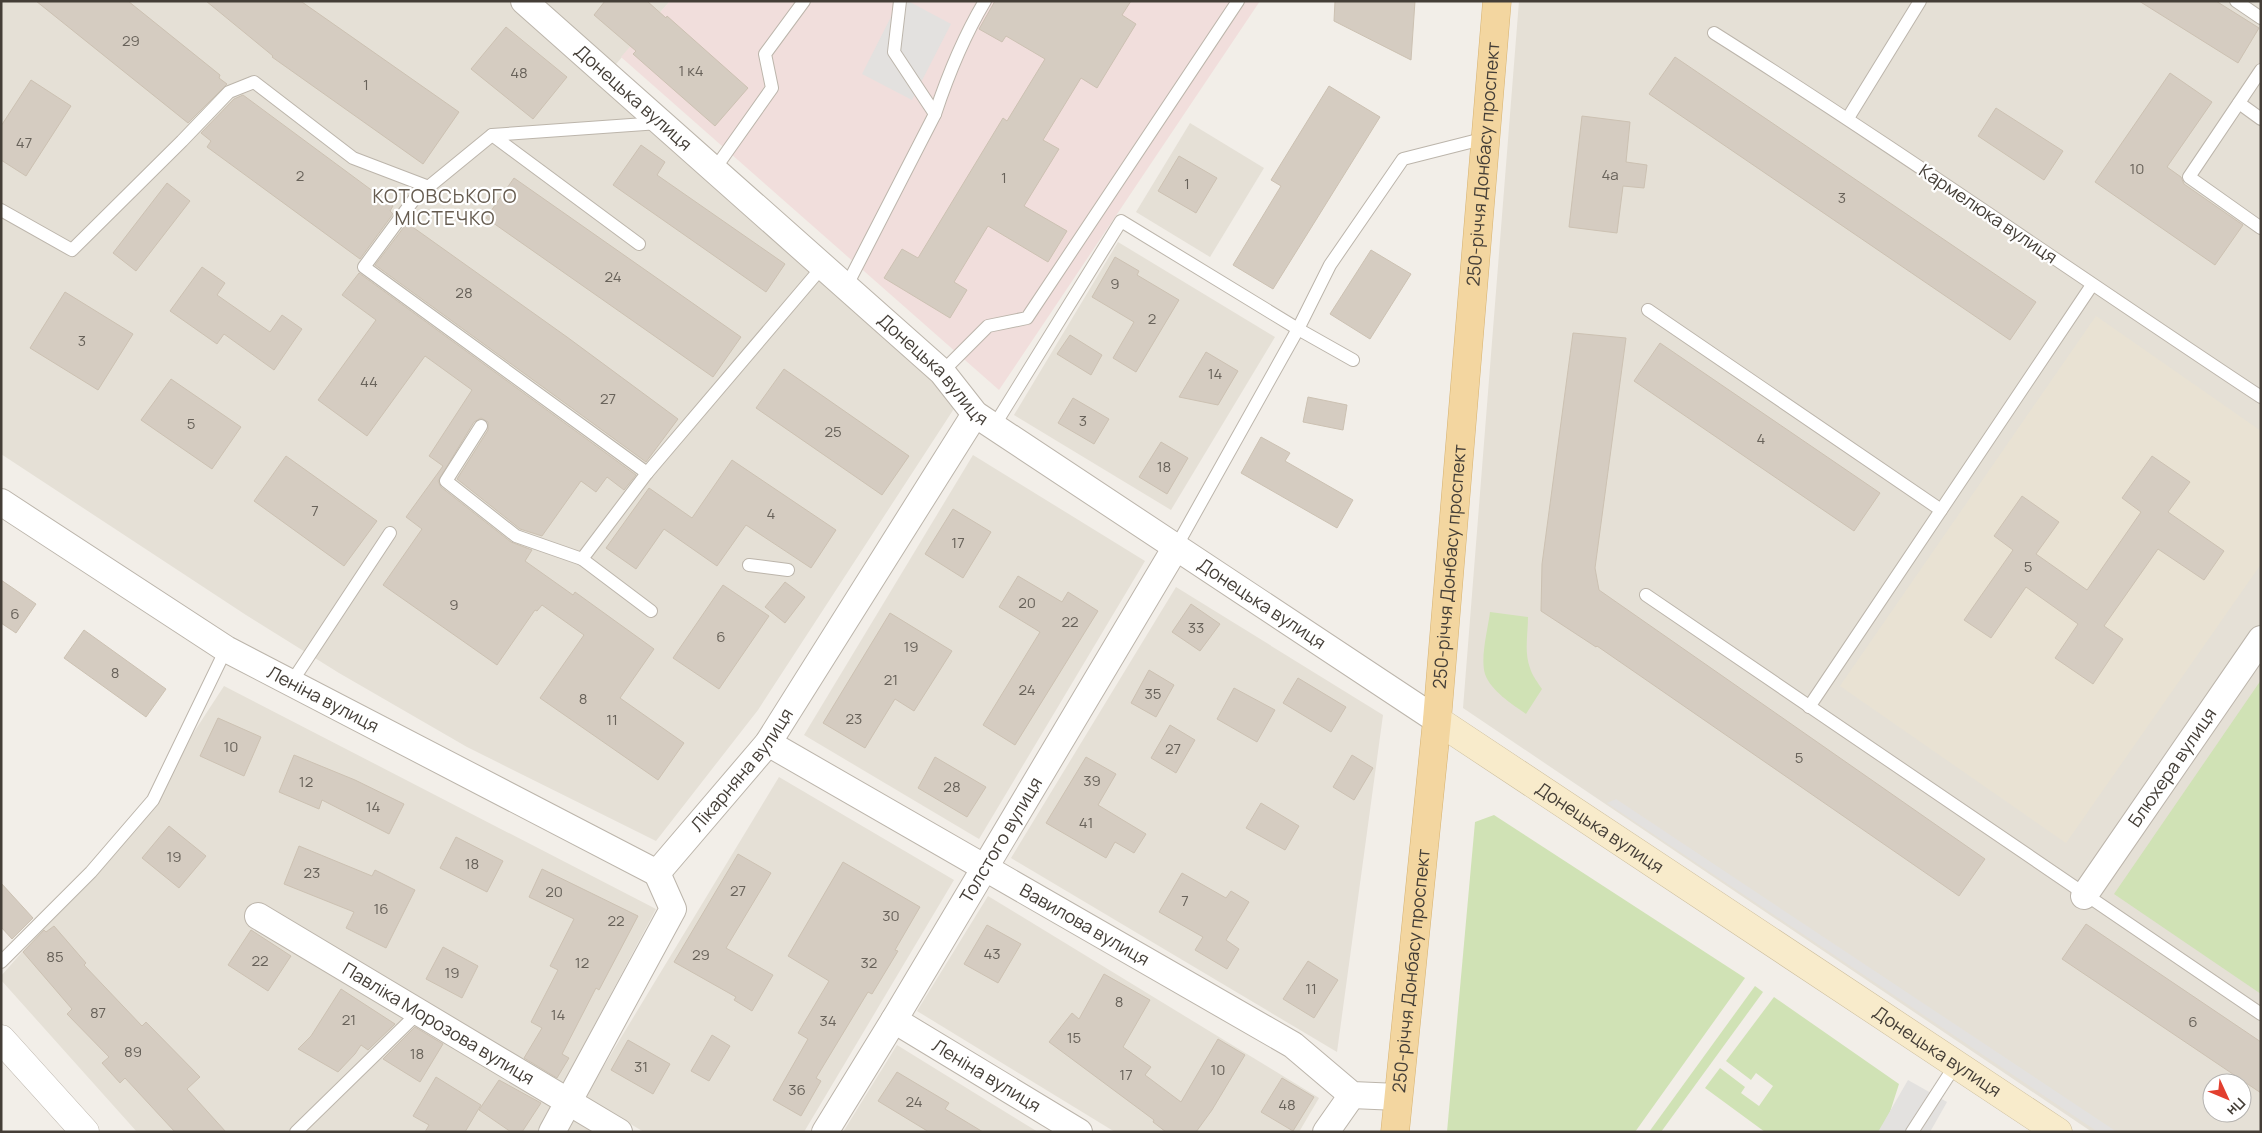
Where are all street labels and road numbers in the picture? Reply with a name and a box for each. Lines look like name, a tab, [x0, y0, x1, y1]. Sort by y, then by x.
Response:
street label: Донецька вулиця	[570, 39, 697, 156]
street label: 250-річчя Донбасу проспект	[1460, 41, 1505, 287]
street label: Кармелюка вулиця	[1915, 158, 2062, 268]
street label: Донецька вулиця	[873, 308, 993, 430]
street label: 250-річчя Донбасу проспект	[1427, 443, 1471, 690]
street label: Донецька вулиця	[1193, 552, 1331, 654]
street label: Леніна вулиця	[263, 660, 383, 737]
street label: Лікарняна вулиця	[685, 703, 798, 836]
street label: Блюхера вулиця	[2122, 703, 2221, 831]
street label: Толстого вулиця	[954, 772, 1047, 907]
street label: Донецька вулиця	[1531, 776, 1669, 878]
street label: 250-річчя Донбасу проспект	[1386, 847, 1435, 1094]
street label: Вавилова вулиця	[1016, 877, 1154, 971]
street label: Павліка Морозова вулиця	[338, 956, 539, 1090]
street label: Донецька вулиця	[1869, 1000, 2006, 1102]
street label: Леніна вулиця	[928, 1033, 1046, 1117]

